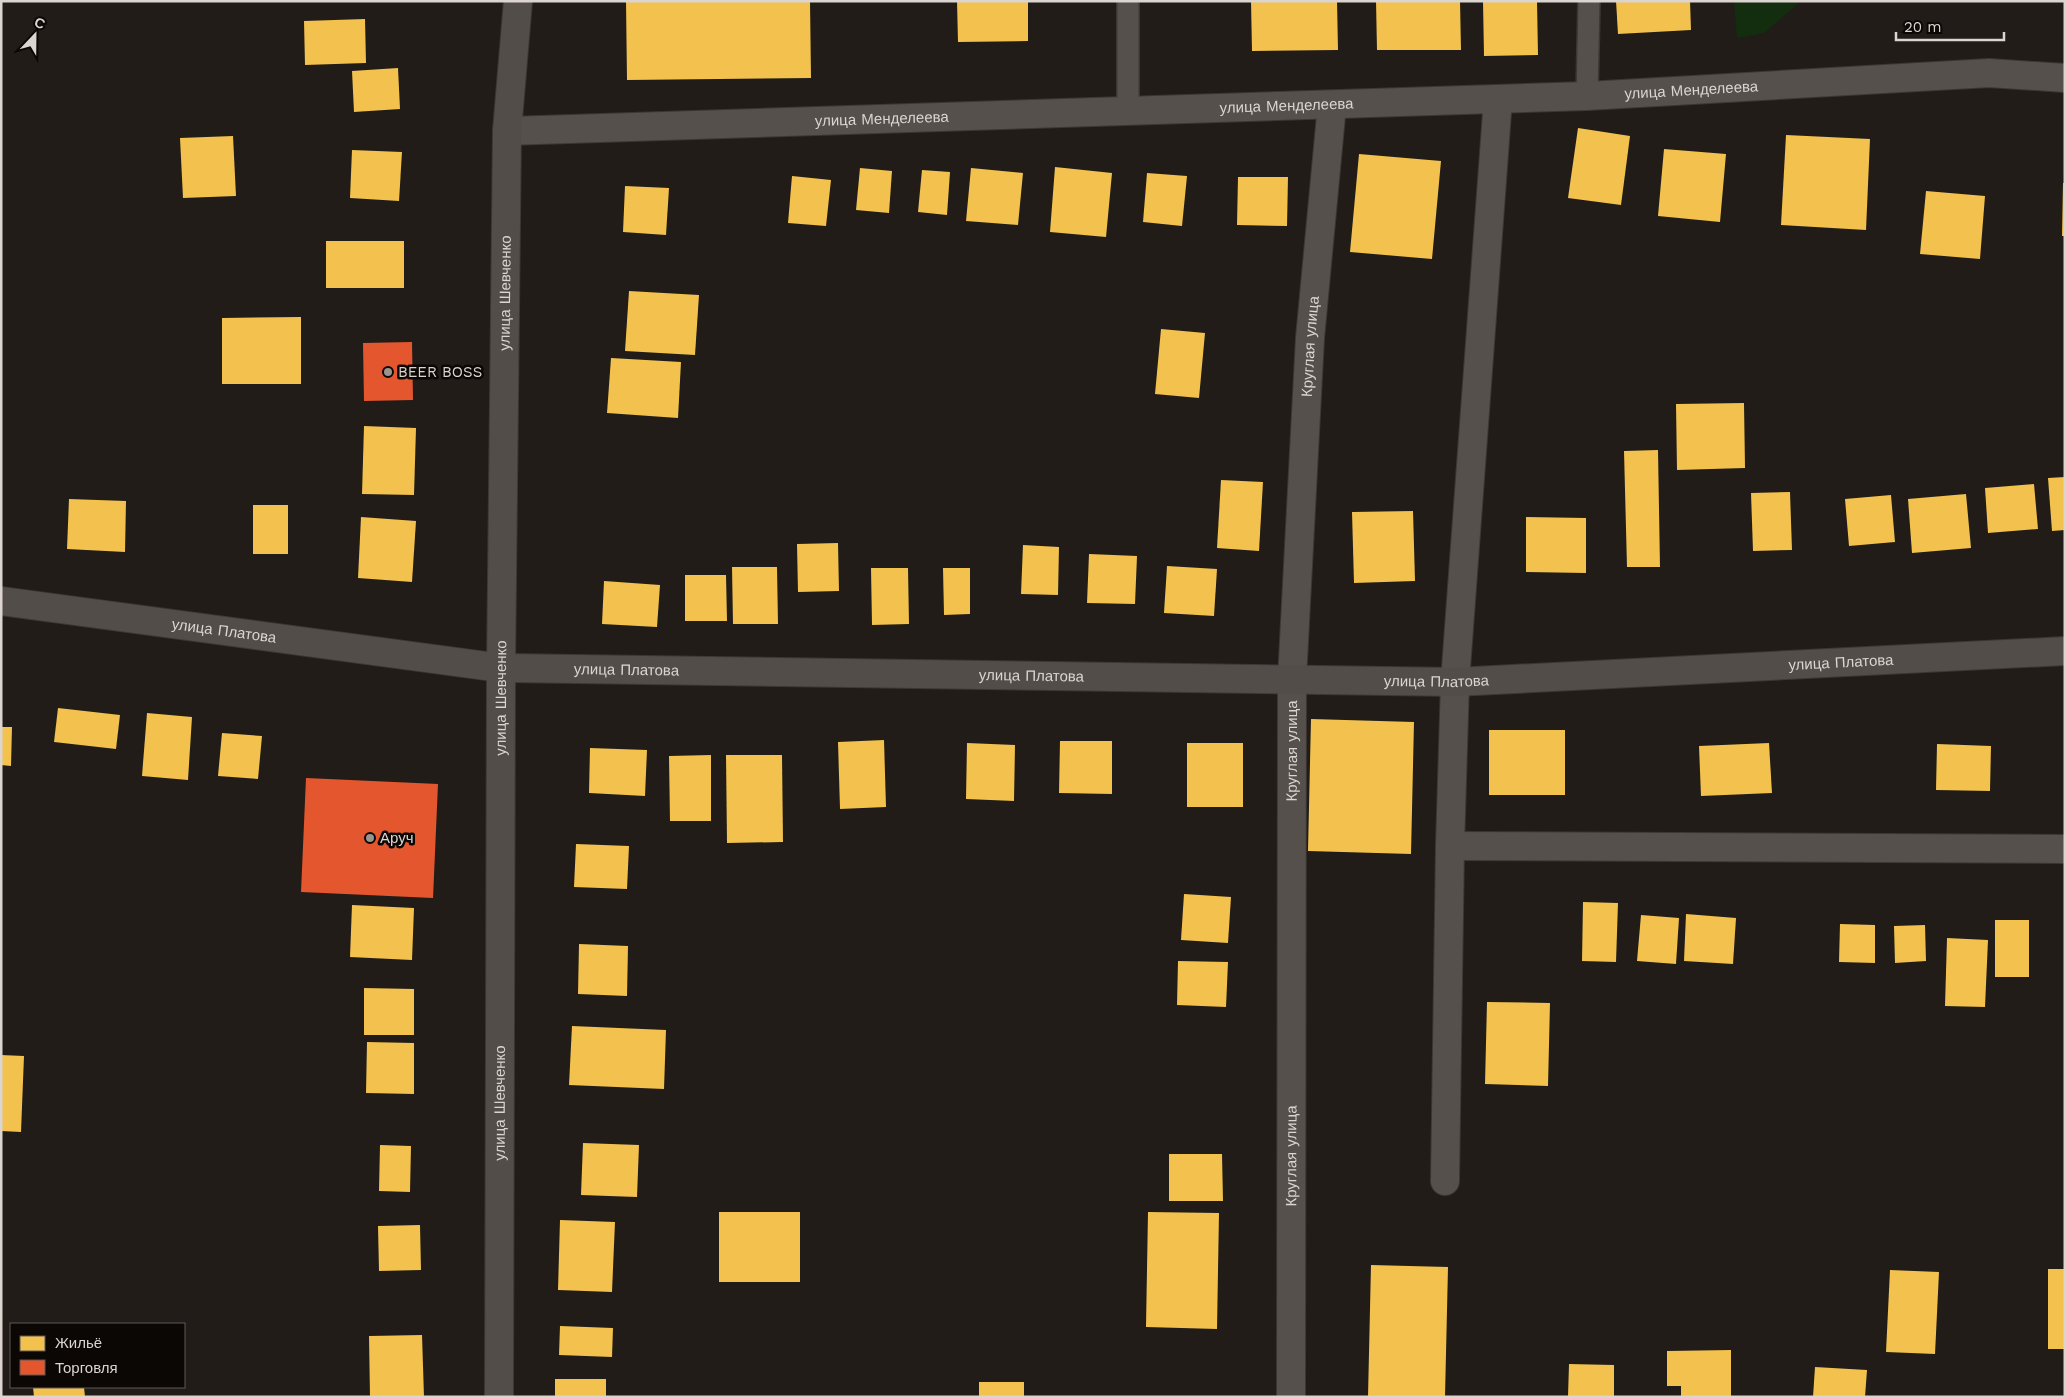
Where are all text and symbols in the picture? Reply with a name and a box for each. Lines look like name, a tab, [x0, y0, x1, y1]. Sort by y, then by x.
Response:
north arrow	[10, 10, 60, 60]
scale bar	[1896, 10, 2004, 42]
text: С	[32, 14, 48, 32]
text: 20 m	[1904, 18, 1942, 36]
street label: улица Менделеева	[1624, 77, 1759, 103]
street label: улица Менделеева	[1219, 95, 1354, 117]
street label: улица Менделеева	[815, 108, 950, 130]
street label: улица Шевченко	[496, 235, 515, 351]
street label: Круглая улица	[1298, 295, 1323, 397]
place label: BEER BOSS	[398, 363, 482, 381]
marker: BEER BOSS	[382, 366, 394, 378]
street label: улица Платова	[171, 615, 278, 647]
street label: улица Шевченко	[492, 640, 510, 756]
street label: улица Платова	[1788, 651, 1895, 674]
street label: улица Платова	[574, 660, 680, 680]
street label: улица Платова	[979, 666, 1085, 686]
street label: улица Платова	[1384, 671, 1490, 691]
street label: Круглая улица	[1283, 700, 1301, 802]
place label: Аруч	[380, 829, 414, 847]
marker: Аруч	[364, 832, 376, 844]
street label: улица Шевченко	[491, 1045, 509, 1161]
street label: Круглая улица	[1282, 1105, 1300, 1207]
legend	[10, 1323, 185, 1388]
text: Жильё	[55, 1334, 102, 1352]
text: Торговля	[55, 1359, 118, 1377]

